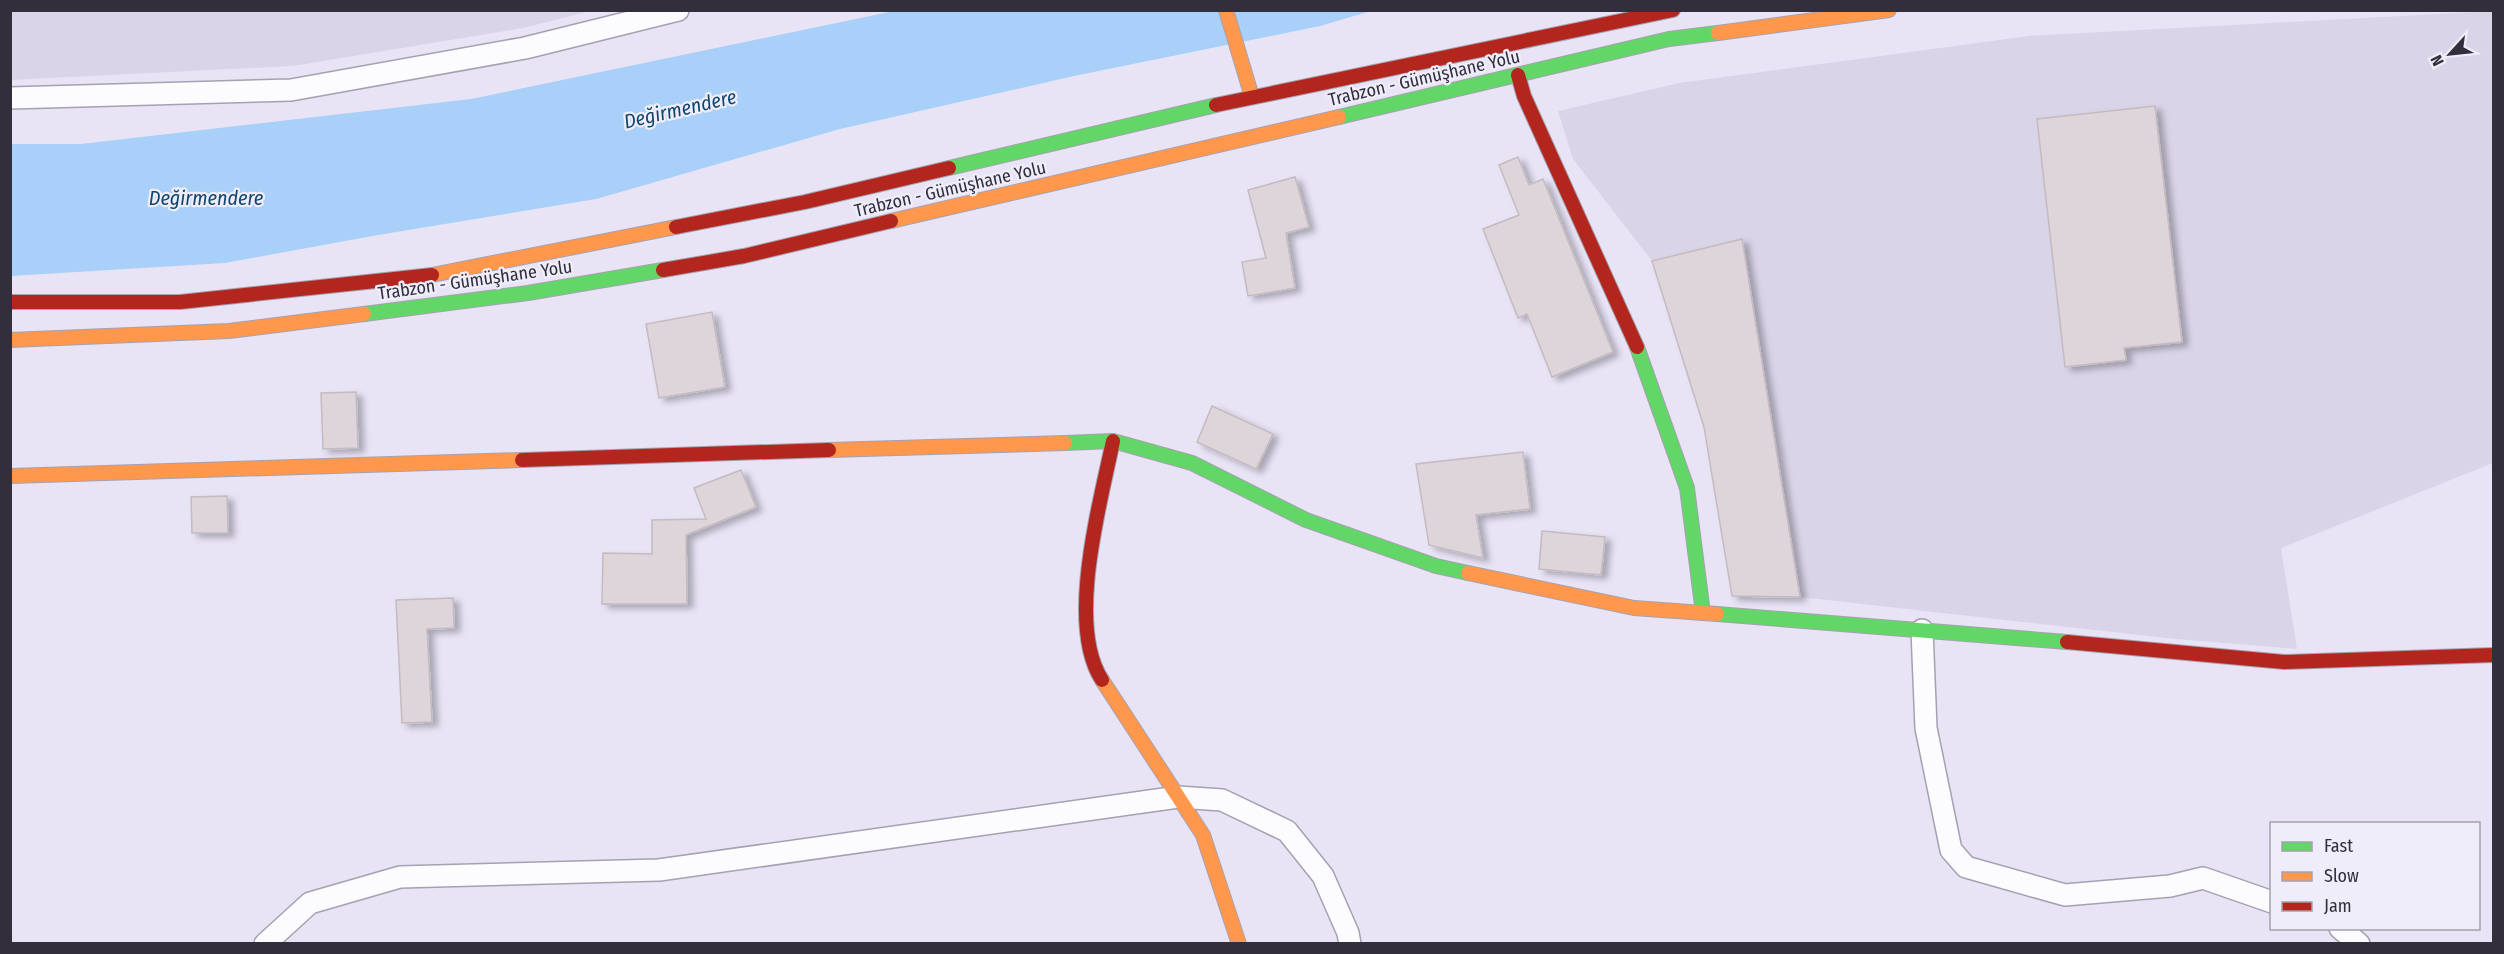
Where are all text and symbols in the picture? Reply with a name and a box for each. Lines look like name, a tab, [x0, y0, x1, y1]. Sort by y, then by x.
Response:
north arrow	[2420, 24, 2480, 84]
street label: Trabzon - Gümüşhane Yolu	[1326, 45, 1522, 111]
text: N	[2426, 52, 2448, 69]
water label: Değirmendere	[621, 84, 739, 134]
street label: Trabzon - Gümüşhane Yolu	[852, 156, 1048, 222]
water label: Değirmendere	[149, 186, 264, 210]
street label: Trabzon - Gümüşhane Yolu	[376, 255, 574, 305]
legend	[2270, 822, 2480, 930]
text: Fast	[2324, 835, 2353, 857]
text: Slow	[2324, 865, 2359, 887]
text: Jam	[2324, 895, 2352, 917]

